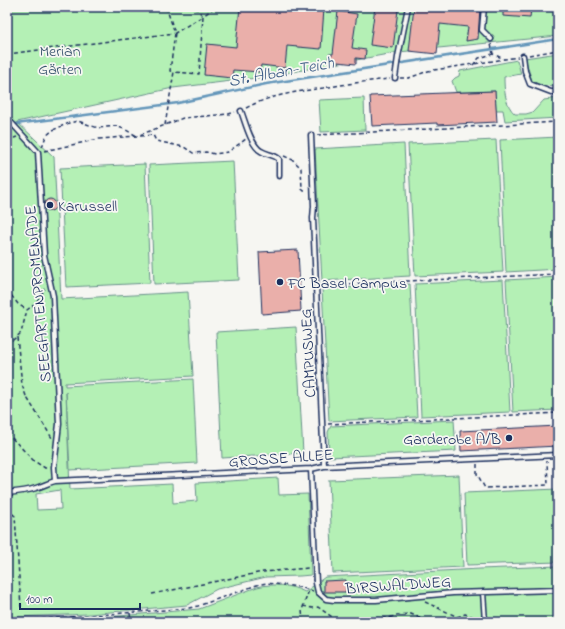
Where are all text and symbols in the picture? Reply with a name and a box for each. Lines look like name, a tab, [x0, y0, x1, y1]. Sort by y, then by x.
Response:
park label: Merian Gärten	[38, 40, 82, 82]
water label: St. Alban-Teich	[227, 51, 337, 94]
place label: Karussell	[58, 195, 118, 219]
marker: Karussell	[45, 200, 55, 210]
street label: SEEGARTENPROMENADE	[19, 204, 59, 383]
place label: FC Basel Campus	[287, 272, 407, 296]
marker: FC Basel Campus	[275, 277, 285, 287]
street label: CAMPUSWEG	[295, 308, 323, 398]
place label: Garderobe A/B	[403, 428, 501, 452]
marker: Garderobe A/B	[504, 433, 514, 443]
street label: GROSSE ALLEE	[228, 443, 334, 475]
street label: BIRSWALDWEG	[344, 570, 452, 602]
scale bar	[20, 585, 140, 611]
text: 100 m	[26, 591, 53, 609]

